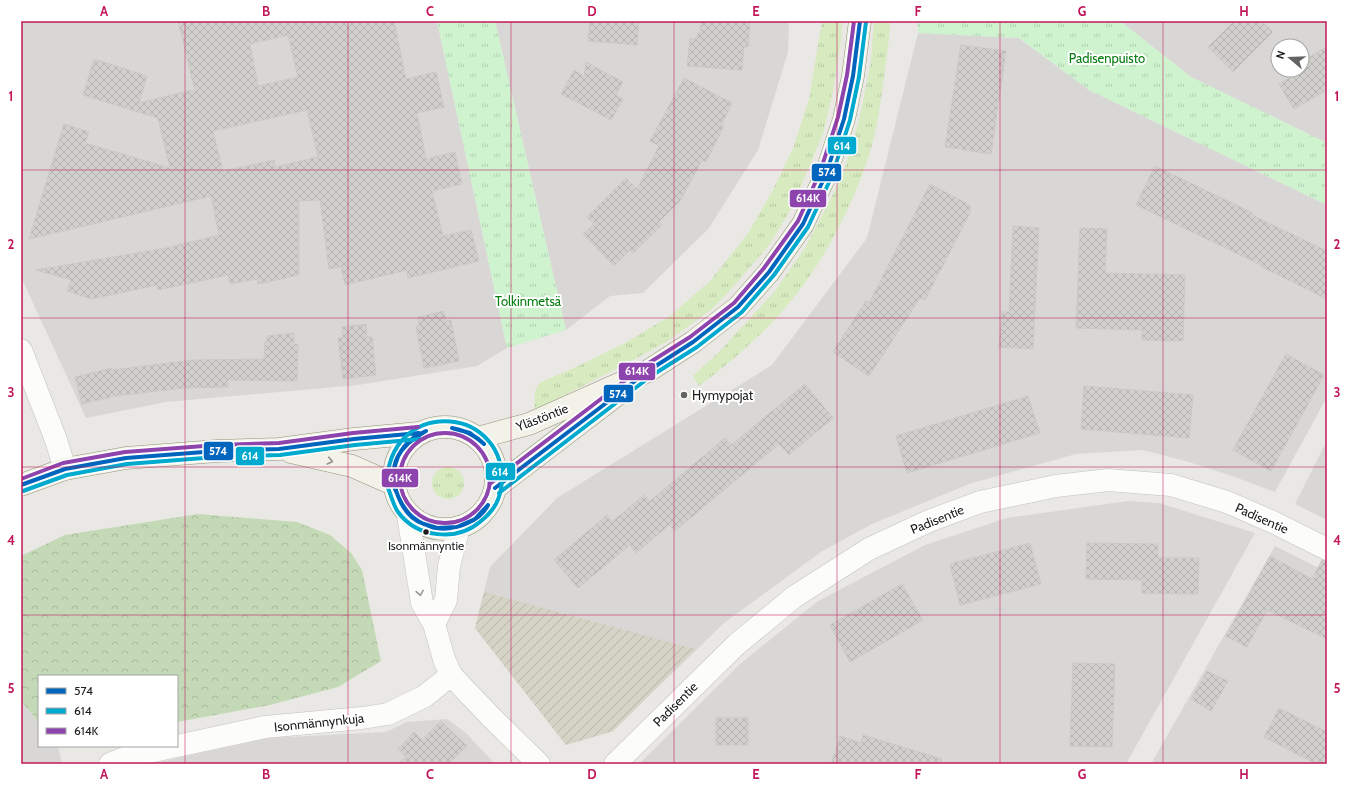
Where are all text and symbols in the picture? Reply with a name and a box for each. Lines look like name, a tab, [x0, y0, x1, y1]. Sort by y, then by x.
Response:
text: A	[100, 3, 109, 19]
text: B	[262, 3, 270, 19]
text: C	[426, 3, 434, 19]
text: D	[587, 3, 597, 19]
text: E	[752, 3, 760, 19]
text: F	[915, 3, 922, 19]
text: G	[1078, 3, 1087, 19]
text: H	[1239, 3, 1249, 19]
north arrow	[1270, 38, 1310, 78]
text: N	[1273, 49, 1288, 61]
park label: Padisenpuisto	[1069, 50, 1145, 66]
text: 1	[9, 88, 13, 104]
text: 1	[1335, 88, 1339, 104]
line badge: 614	[827, 136, 857, 155]
text: 614	[833, 139, 851, 153]
line badge: 574	[811, 163, 842, 182]
text: 574	[818, 165, 836, 179]
line badge: 614K	[789, 189, 827, 208]
text: 614K	[796, 191, 820, 205]
text: 2	[8, 236, 15, 252]
text: 2	[1334, 236, 1341, 252]
park label: Tolkinmetsä	[495, 293, 562, 309]
line badge: 614K	[618, 362, 656, 381]
text: 614K	[625, 364, 649, 378]
text: 3	[7, 384, 15, 400]
line badge: 574	[603, 384, 634, 403]
text: 3	[1333, 384, 1341, 400]
text: 574	[609, 387, 627, 401]
place label: Hymypojat	[692, 387, 754, 404]
marker: Hymypojat	[679, 390, 689, 400]
street label: Ylästöntie	[513, 400, 571, 435]
line badge: 574	[203, 441, 234, 461]
text: 574	[209, 444, 227, 458]
line badge: 614	[235, 446, 265, 466]
text: 614	[241, 449, 259, 463]
one-way arrow	[327, 457, 333, 465]
line badge: 614	[485, 462, 516, 481]
text: 614	[491, 465, 509, 479]
line badge: 614K	[381, 468, 419, 488]
text: 614K	[388, 471, 412, 485]
street label: Padisentie	[1233, 499, 1291, 537]
street label: Padisentie	[908, 501, 966, 537]
marker: Isonmännyntie	[421, 527, 431, 537]
text: 4	[7, 532, 15, 548]
text: 4	[1333, 532, 1341, 548]
place label: Isonmännyntie	[388, 538, 464, 553]
one-way arrow	[416, 590, 424, 596]
legend	[38, 675, 178, 747]
street label: Padisentie	[649, 678, 701, 730]
text: 5	[8, 680, 15, 696]
text: 5	[1334, 680, 1341, 696]
text: 574	[74, 683, 93, 698]
text: 614	[74, 703, 92, 718]
street label: Isonmännynkuja	[273, 709, 366, 736]
text: 614K	[74, 723, 99, 738]
text: A	[100, 766, 109, 782]
text: B	[262, 766, 270, 782]
text: C	[426, 766, 434, 782]
text: D	[587, 766, 597, 782]
text: E	[752, 766, 760, 782]
text: F	[915, 766, 922, 782]
text: G	[1078, 766, 1087, 782]
text: H	[1239, 766, 1249, 782]

